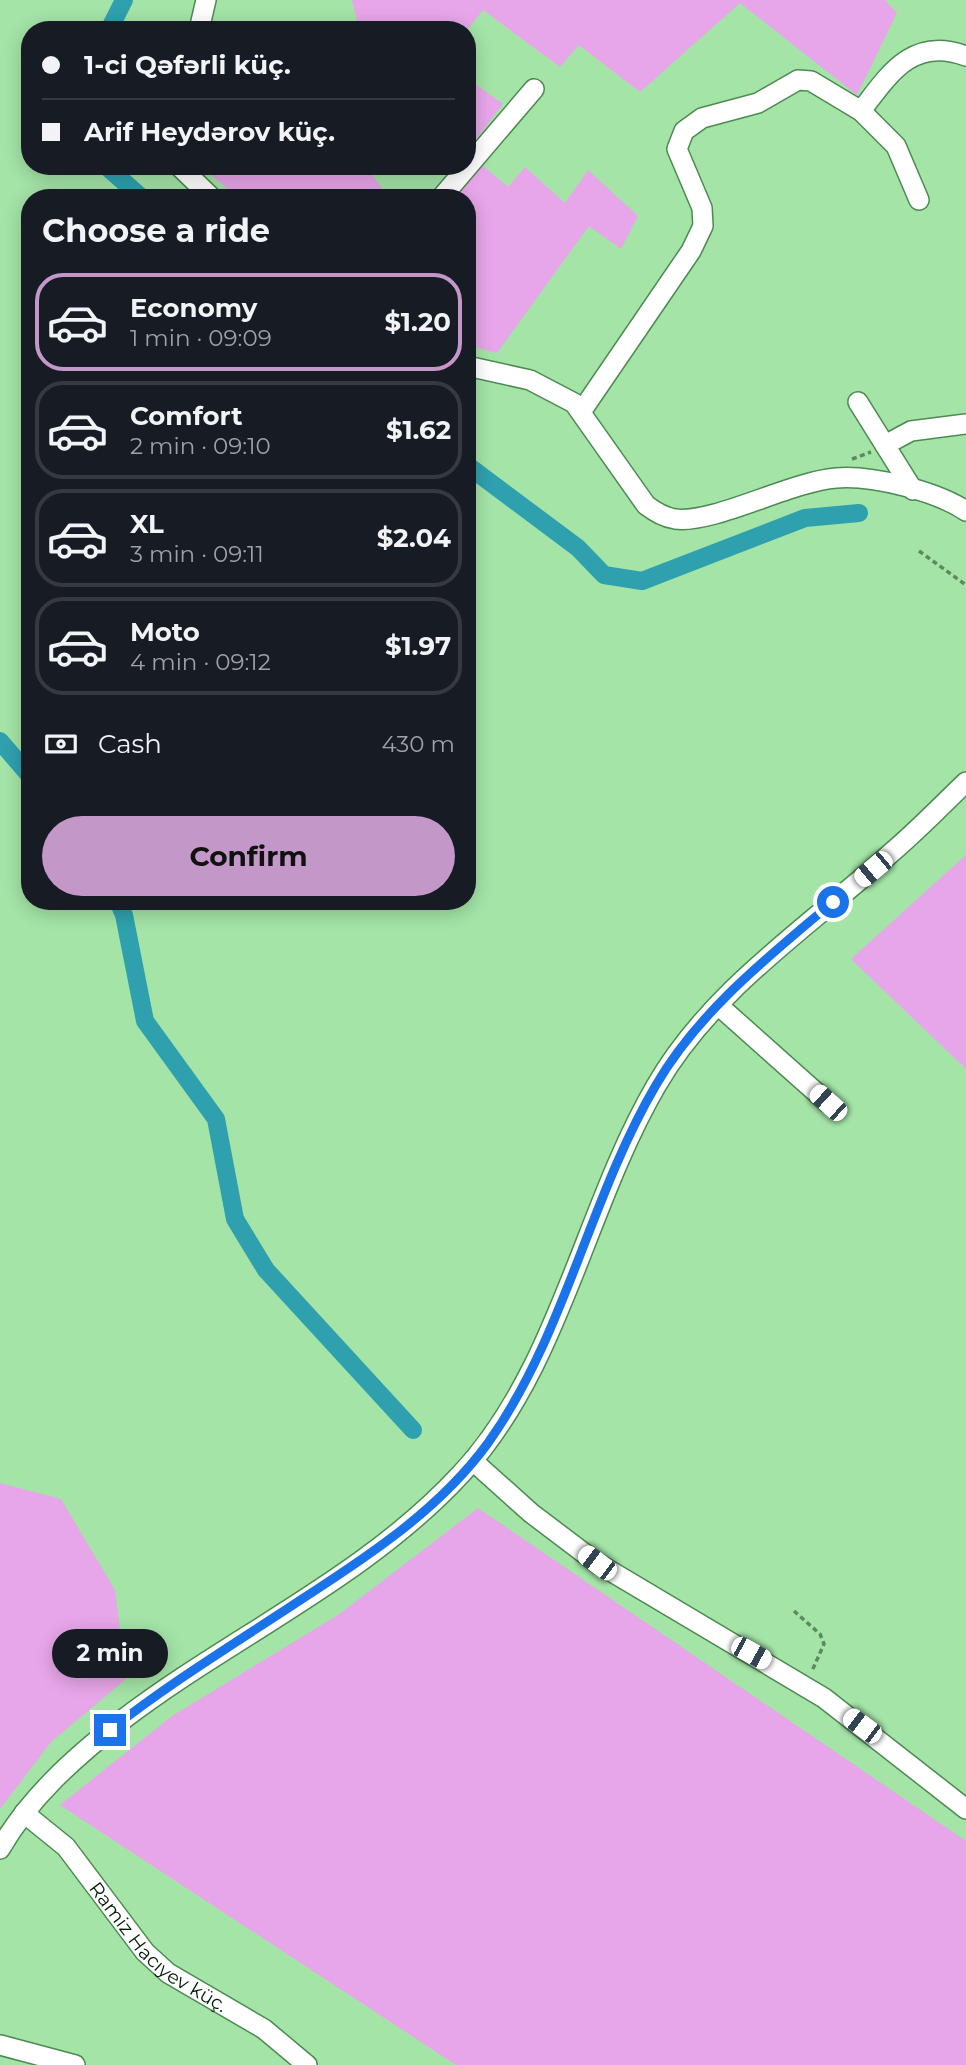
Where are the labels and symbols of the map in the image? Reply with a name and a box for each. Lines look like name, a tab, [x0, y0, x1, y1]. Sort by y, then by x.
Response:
car	[851, 847, 896, 891]
route start	[817, 886, 849, 918]
car	[806, 1081, 851, 1125]
car	[574, 1542, 621, 1584]
callout: 2 min	[52, 1628, 168, 1678]
car	[728, 1634, 775, 1672]
car	[839, 1705, 886, 1747]
route end	[94, 1714, 126, 1746]
street label: Ramiz Hacıyev küç.	[85, 1877, 232, 2017]

